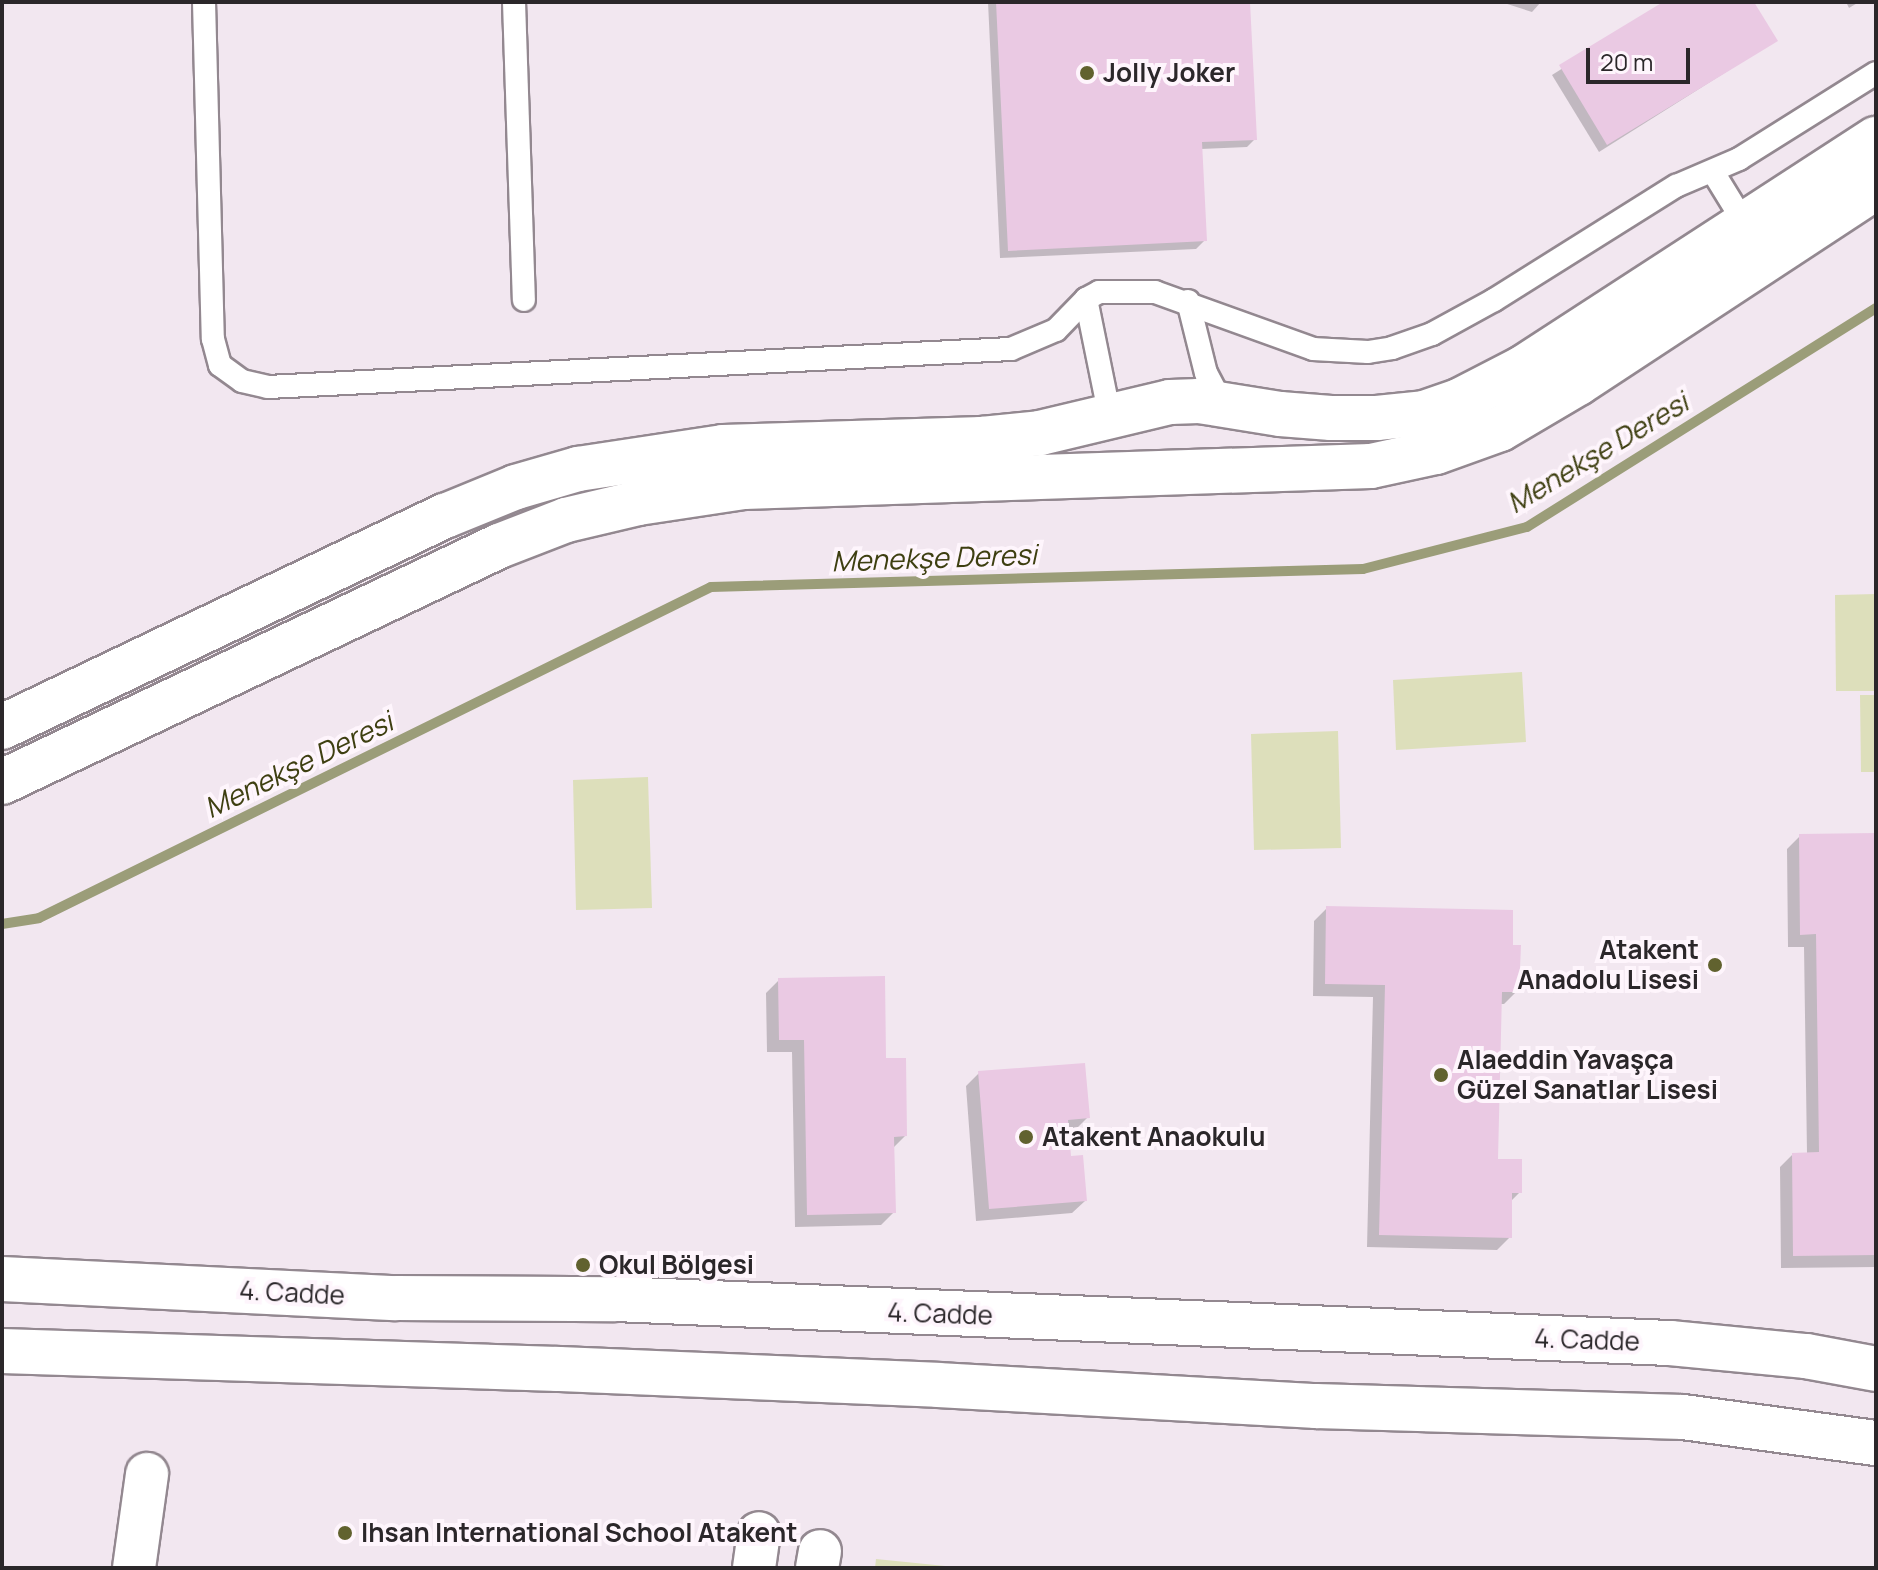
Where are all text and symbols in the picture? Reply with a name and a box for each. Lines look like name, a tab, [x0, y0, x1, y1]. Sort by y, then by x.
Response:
scale bar	[1590, 32, 1694, 82]
text: 20 m	[1600, 45, 1653, 78]
place label: Jolly Joker	[1103, 57, 1235, 89]
marker: Jolly Joker	[1078, 64, 1096, 82]
water label: Menekşe Deresi	[1500, 385, 1694, 519]
water label: Menekşe Deresi	[831, 537, 1037, 577]
water label: Menekşe Deresi	[198, 704, 398, 824]
place label: Atakent Anadolu Lisesi	[1517, 934, 1699, 996]
marker: Atakent Anadolu Lisesi	[1706, 956, 1724, 974]
place label: Alaeddin Yavaşça Güzel Sanatlar Lisesi	[1457, 1044, 1718, 1106]
marker: Alaeddin Yavaşça Güzel Sanatlar Lisesi	[1432, 1066, 1450, 1084]
place label: Atakent Anaokulu	[1042, 1121, 1265, 1153]
marker: Atakent Anaokulu	[1017, 1128, 1035, 1146]
place label: Okul Bölgesi	[599, 1249, 754, 1281]
marker: Okul Bölgesi	[574, 1256, 592, 1274]
street label: 4. Cadde	[238, 1275, 346, 1311]
street label: 4. Cadde	[887, 1297, 993, 1331]
street label: 4. Cadde	[1534, 1323, 1640, 1357]
place label: Ihsan International School Atakent	[361, 1517, 797, 1549]
marker: Ihsan International School Atakent	[336, 1524, 354, 1542]

